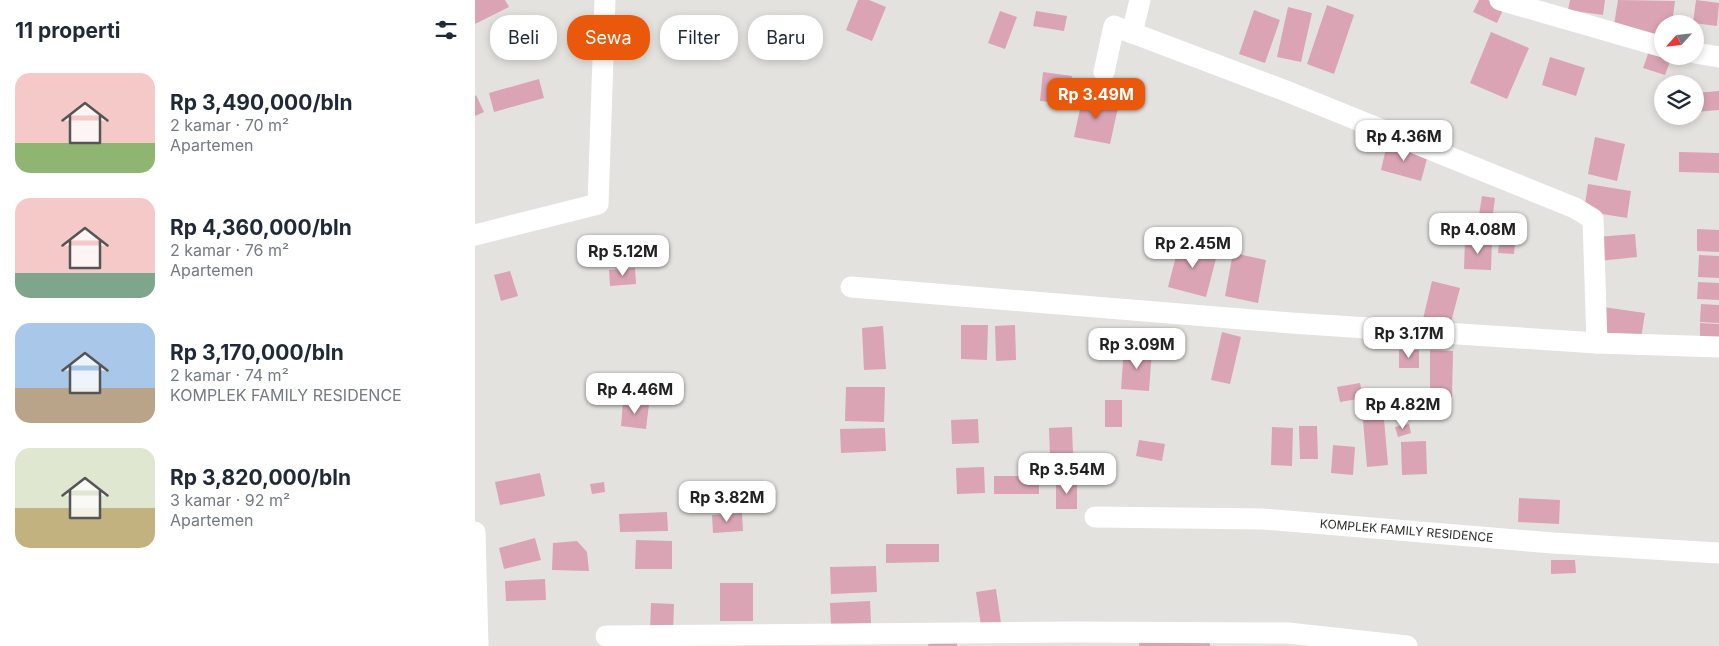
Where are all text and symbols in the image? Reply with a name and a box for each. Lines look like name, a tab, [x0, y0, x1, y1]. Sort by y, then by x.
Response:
chip: Beli	[490, 15, 557, 60]
chip: Sewa	[567, 15, 650, 60]
chip: Filter	[660, 15, 738, 60]
chip: Baru	[748, 15, 823, 60]
north arrow	[1654, 15, 1704, 65]
map controls	[1654, 15, 1704, 125]
icon: filters	[432, 16, 460, 44]
text: 11 properti	[15, 18, 120, 43]
button: layers	[1654, 75, 1704, 125]
pin: Rp 3.49M	[1044, 78, 1148, 120]
text: Rp 3.49M	[1058, 84, 1134, 104]
text: Rp 3,490,000/bln	[170, 90, 353, 115]
icon: home	[55, 93, 115, 153]
text: 2 kamar · 70 m²	[170, 115, 289, 135]
pin: Rp 4.36M	[1352, 120, 1456, 162]
text: Rp 4.36M	[1366, 126, 1442, 146]
text: Apartemen	[170, 135, 253, 155]
pin: Rp 4.08M	[1426, 212, 1530, 255]
text: Rp 4,360,000/bln	[170, 215, 352, 240]
icon: home	[55, 218, 115, 278]
text: Rp 4.08M	[1440, 219, 1516, 239]
pin: Rp 2.45M	[1141, 226, 1245, 269]
text: Rp 2.45M	[1155, 233, 1231, 253]
pin: Rp 5.12M	[571, 234, 675, 277]
text: 2 kamar · 76 m²	[170, 240, 289, 260]
text: Rp 5.12M	[588, 241, 658, 261]
text: Apartemen	[170, 260, 253, 280]
pin: Rp 3.17M	[1357, 316, 1461, 359]
text: Rp 3.17M	[1374, 323, 1444, 343]
pin: Rp 3.09M	[1085, 328, 1189, 370]
text: Rp 3.09M	[1099, 334, 1175, 354]
text: Rp 3,170,000/bln	[170, 340, 344, 365]
icon: home	[55, 343, 115, 403]
text: 2 kamar · 74 m²	[170, 365, 289, 385]
pin: Rp 4.46M	[583, 372, 687, 415]
text: Rp 4.46M	[597, 379, 673, 399]
text: KOMPLEK FAMILY RESIDENCE	[170, 385, 402, 405]
pin: Rp 4.82M	[1351, 388, 1455, 430]
text: Rp 4.82M	[1366, 394, 1440, 414]
pin: Rp 3.54M	[1015, 452, 1119, 495]
text: Rp 3.54M	[1029, 459, 1105, 479]
text: Rp 3,820,000/bln	[170, 465, 351, 490]
icon: home	[55, 468, 115, 528]
pin: Rp 3.82M	[675, 480, 779, 523]
text: Rp 3.82M	[690, 487, 764, 507]
text: 3 kamar · 92 m²	[170, 490, 290, 510]
text: Apartemen	[170, 510, 253, 530]
street label: KOMPLEK FAMILY RESIDENCE	[1319, 516, 1494, 545]

